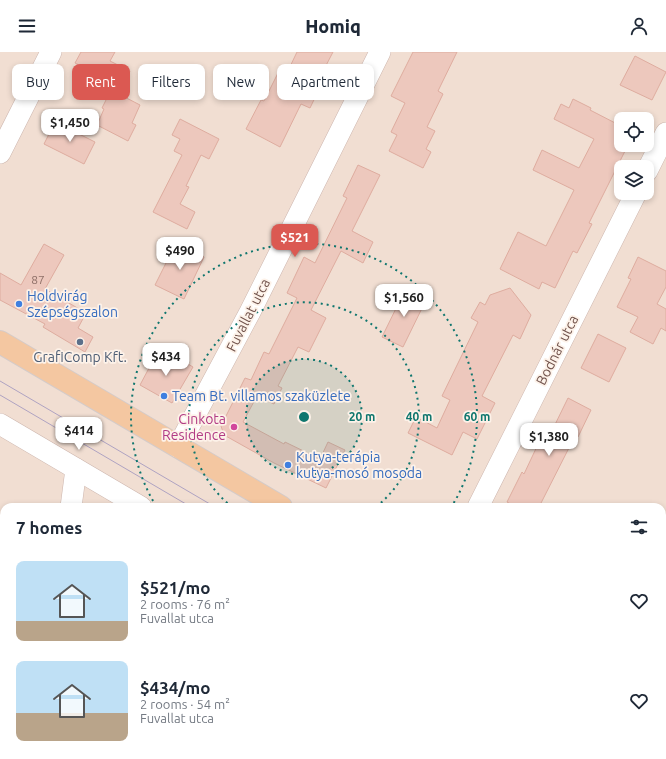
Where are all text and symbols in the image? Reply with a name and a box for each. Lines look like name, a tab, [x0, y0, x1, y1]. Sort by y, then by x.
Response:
icon: menu	[16, 15, 38, 37]
icon: person	[628, 15, 650, 37]
text: Homiq	[305, 16, 361, 36]
chip: Buy	[12, 64, 64, 100]
chip: Rent	[72, 64, 130, 100]
chip: Filters	[138, 64, 205, 100]
chip: New	[213, 64, 269, 100]
chip: Apartment	[277, 64, 374, 100]
pin: $1,450	[37, 109, 103, 143]
map controls	[614, 112, 654, 200]
button: locate	[614, 112, 654, 152]
text: $1,450	[50, 115, 90, 129]
button: layers	[614, 160, 654, 200]
pin: $521	[271, 224, 319, 258]
text: $521	[280, 230, 310, 244]
pin: $490	[156, 237, 204, 271]
text: $490	[165, 243, 195, 257]
house number: 87	[31, 273, 45, 286]
street label: Fuvallat utca	[223, 276, 273, 354]
pin: $1,560	[371, 284, 437, 318]
place label: Holdvirág Szépségszalon	[27, 288, 118, 320]
text: $1,560	[384, 290, 424, 304]
marker: Holdvirág Szépségszalon	[14, 299, 24, 309]
street label: Bodnár utca	[533, 312, 581, 388]
marker: GrafiComp Kft.	[75, 337, 85, 347]
pin: $434	[142, 343, 190, 377]
place label: GrafiComp Kft.	[33, 349, 127, 365]
text: $434	[151, 349, 181, 363]
place label: Team Bt. villamos szaküzlete	[172, 388, 351, 404]
marker: Team Bt. villamos szaküzlete	[159, 391, 169, 401]
centre of rings	[297, 410, 311, 424]
text: 20 m	[349, 410, 375, 423]
text: 40 m	[406, 410, 432, 423]
text: 60 m	[464, 410, 490, 423]
place label: Cinkota Residence	[162, 411, 226, 443]
pin: $414	[55, 417, 103, 451]
marker: Cinkota Residence	[229, 422, 239, 432]
text: $414	[64, 423, 94, 437]
pin: $1,380	[516, 423, 582, 457]
text: $1,380	[529, 429, 569, 443]
place label: Kutya-terápia kutya-mosó mosoda	[296, 449, 422, 481]
marker: Kutya-terápia kutya-mosó mosoda	[283, 460, 293, 470]
icon: filters	[628, 516, 650, 538]
text: 7 homes	[16, 518, 82, 537]
icon: home	[48, 577, 96, 625]
text: $521/mo	[140, 578, 210, 597]
icon: heart	[628, 590, 650, 612]
text: 2 rooms · 76 m²	[140, 597, 230, 611]
text: Fuvallat utca	[140, 611, 214, 625]
icon: home	[48, 677, 96, 725]
text: $434/mo	[140, 678, 210, 697]
icon: heart	[628, 690, 650, 712]
text: 2 rooms · 54 m²	[140, 697, 230, 711]
text: Fuvallat utca	[140, 711, 214, 725]

